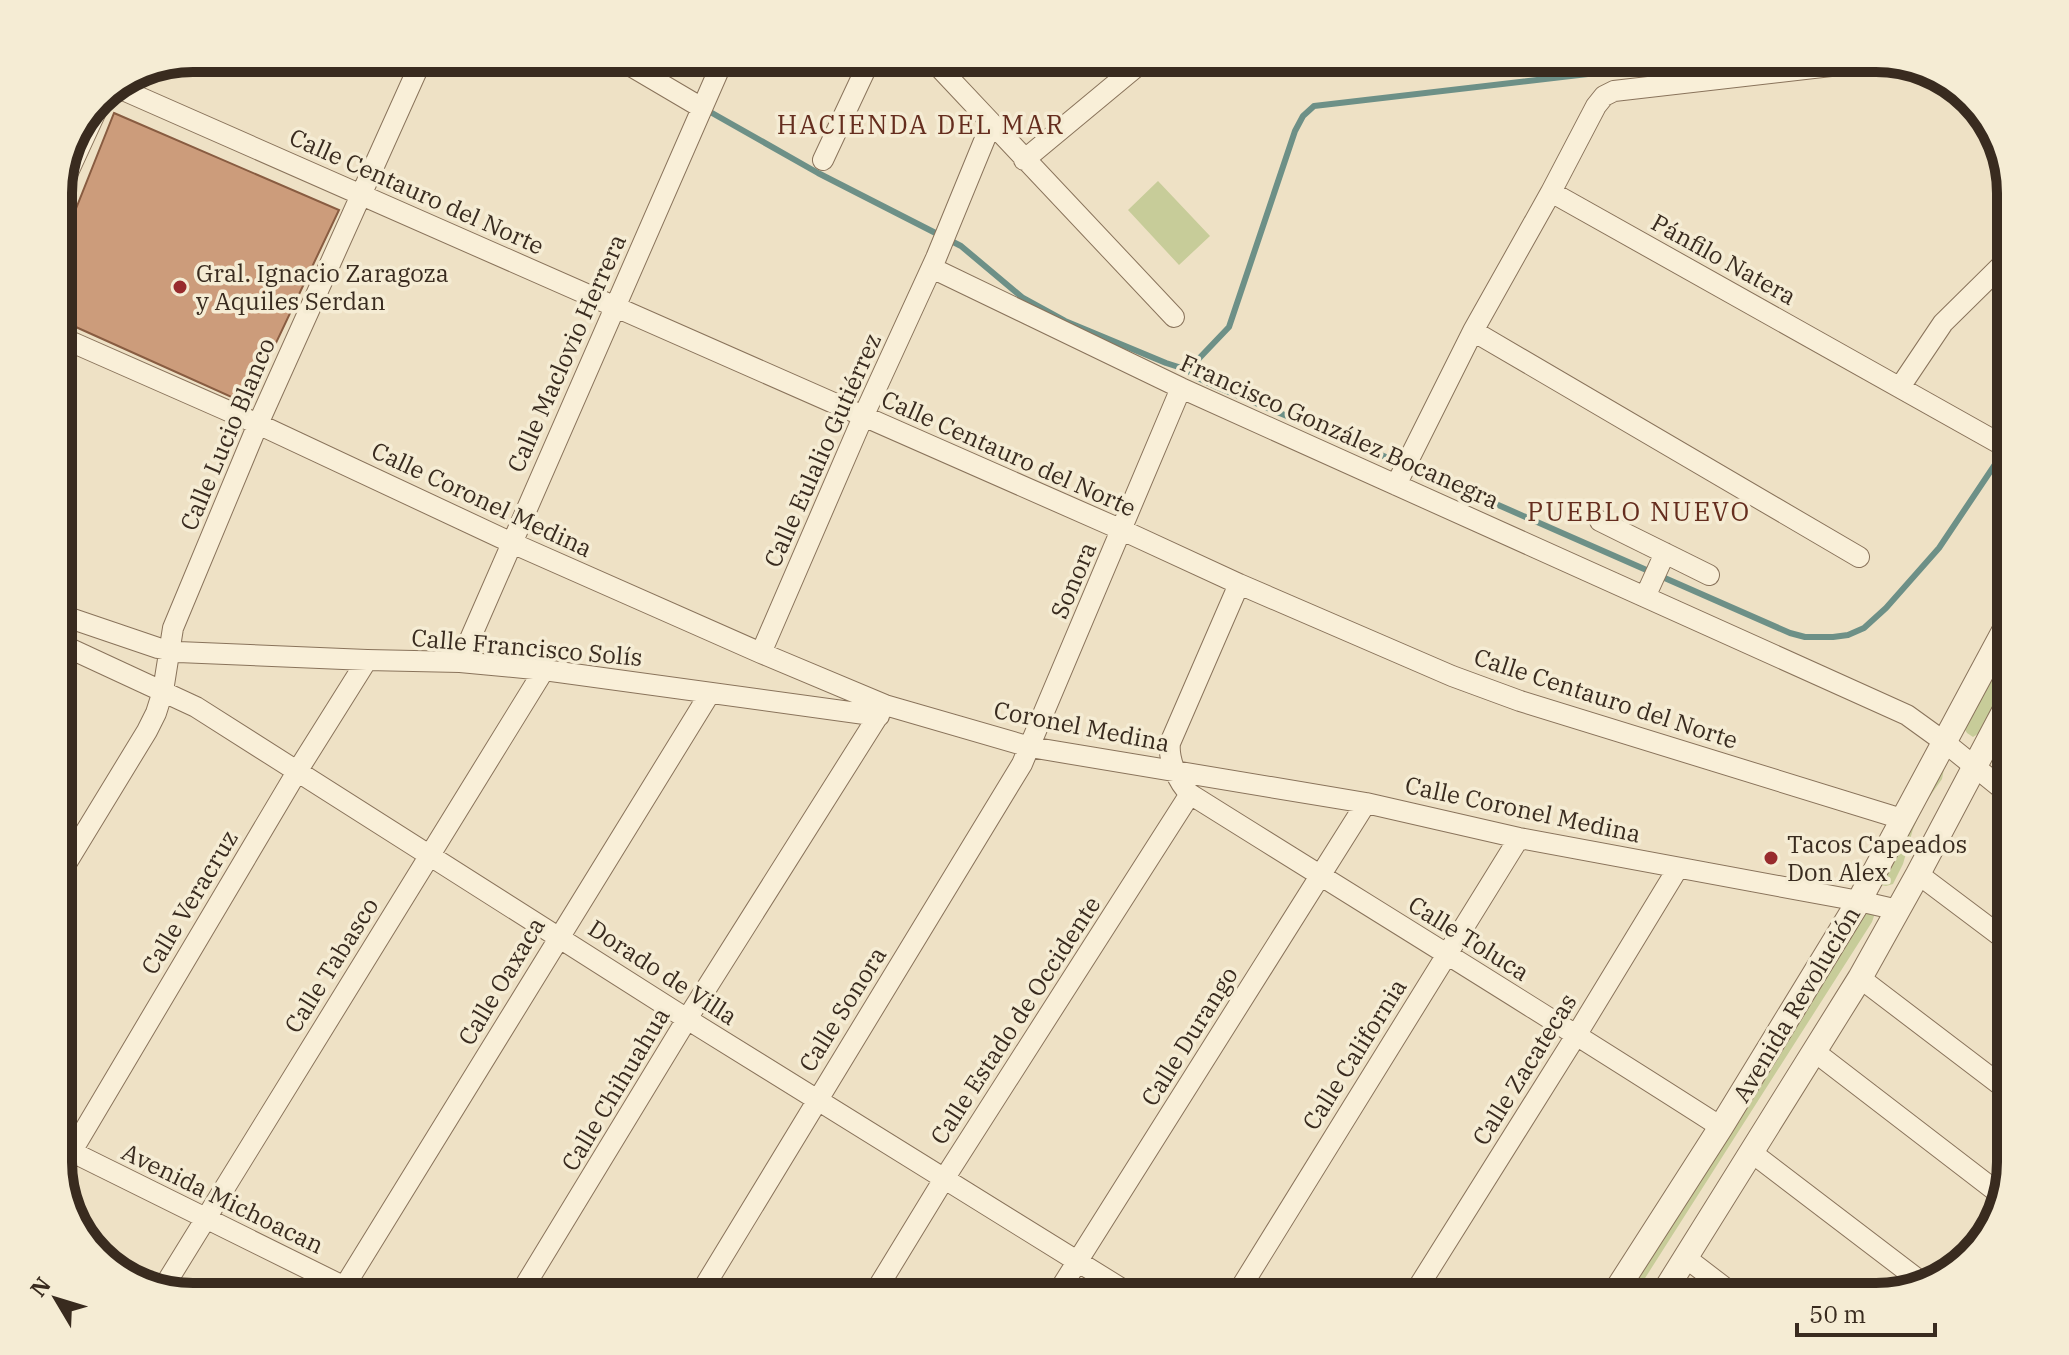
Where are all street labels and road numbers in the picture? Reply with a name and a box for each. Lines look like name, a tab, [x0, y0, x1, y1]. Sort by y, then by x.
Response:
street label: Calle Centauro del Norte	[285, 120, 549, 262]
street label: Pánfilo Natera	[1646, 206, 1802, 312]
street label: Calle Maclovio Herrera	[499, 229, 633, 477]
street label: Calle Eulalio Gutiérrez	[756, 328, 888, 572]
street label: Calle Lucio Blanco	[172, 333, 282, 535]
street label: Francisco González Bocanegra	[1176, 346, 1504, 516]
street label: Calle Centauro del Norte	[877, 382, 1141, 524]
street label: Calle Coronel Medina	[367, 434, 597, 564]
street label: Sonora	[1043, 537, 1103, 623]
street label: Calle Francisco Solís	[410, 621, 644, 673]
street label: Calle Centauro del Norte	[1470, 640, 1742, 756]
street label: Coronel Medina	[991, 693, 1173, 759]
street label: Calle Coronel Medina	[1402, 768, 1644, 850]
street label: Calle Veracruz	[133, 824, 245, 980]
street label: Calle Toluca	[1402, 888, 1536, 988]
street label: Calle Estado de Occidente	[923, 890, 1107, 1150]
street label: Calle Tabasco	[277, 891, 385, 1039]
street label: Avenida Revolución	[1725, 900, 1867, 1108]
street label: Calle Oaxaca	[450, 911, 552, 1051]
street label: Dorado de Villa	[582, 912, 744, 1032]
street label: Calle Sonora	[791, 941, 893, 1077]
street label: Calle Durango	[1133, 960, 1245, 1112]
street label: Calle California	[1295, 972, 1413, 1136]
street label: Calle Zacatecas	[1465, 987, 1583, 1151]
street label: Calle Chihuahua	[554, 1001, 676, 1177]
street label: Avenida Michoacan	[117, 1135, 329, 1261]

